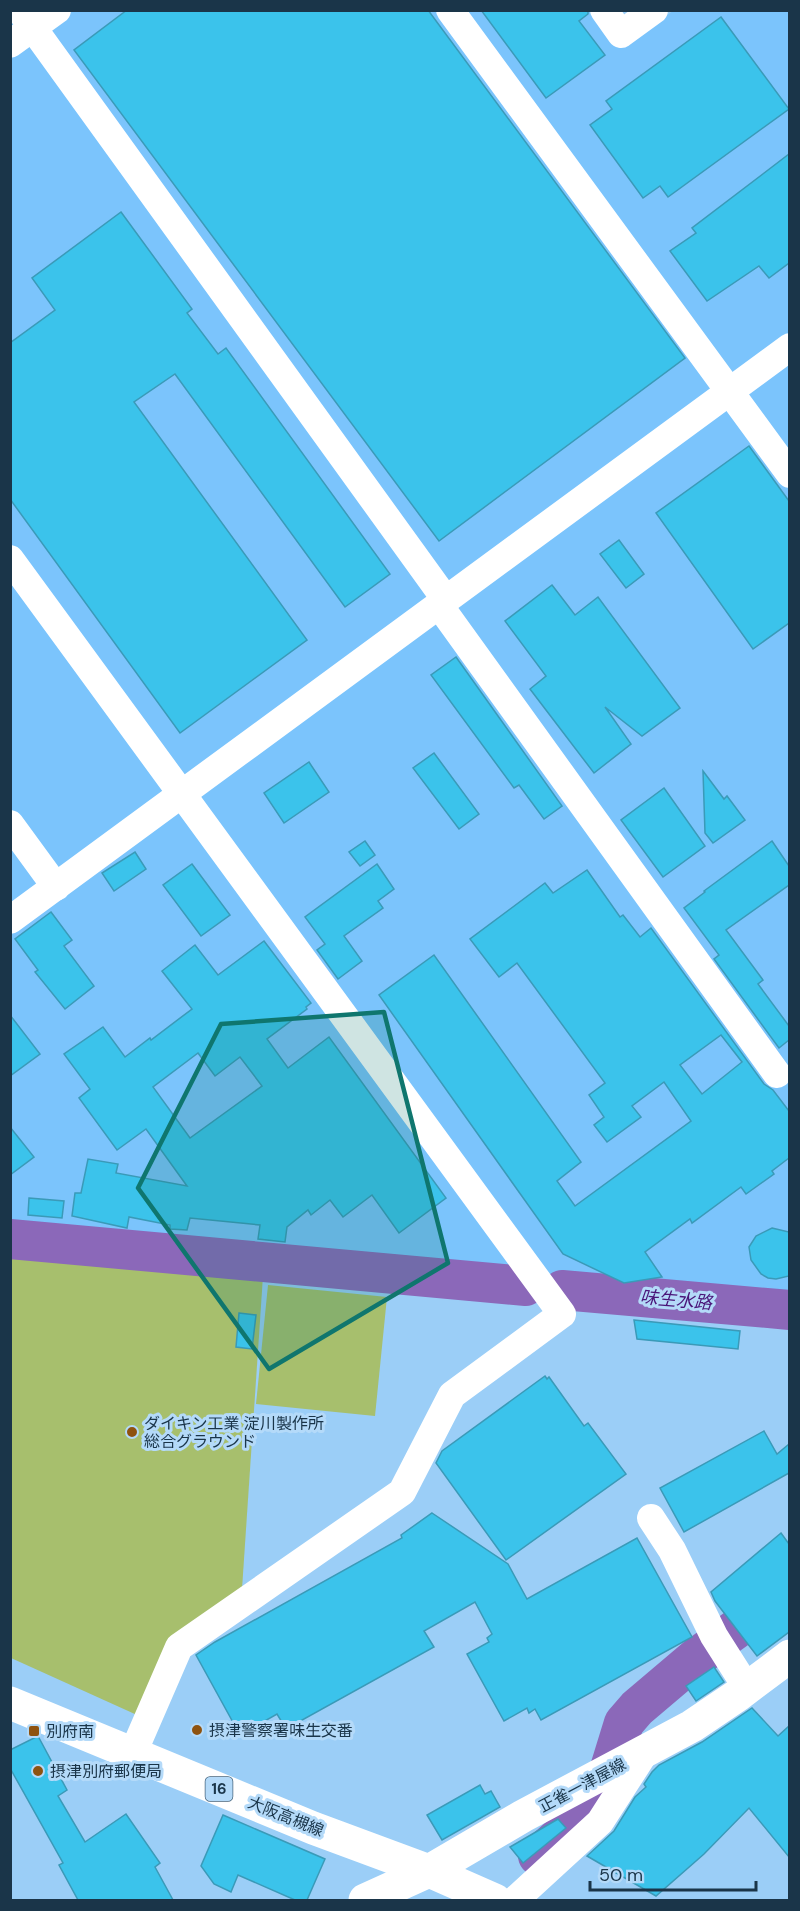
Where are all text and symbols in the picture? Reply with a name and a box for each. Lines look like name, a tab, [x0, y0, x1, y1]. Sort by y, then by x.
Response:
water label: 味生水路	[639, 1285, 715, 1315]
place label: ダイキン工業 淀川製作所 総合グラウンド	[144, 1413, 324, 1452]
marker: ダイキン工業 淀川製作所 総合グラウンド	[125, 1425, 139, 1439]
place label: 摂津警察署味生交番	[209, 1720, 353, 1741]
place label: 別府南	[46, 1721, 94, 1742]
marker: 摂津警察署味生交番	[190, 1723, 204, 1737]
marker: 別府南	[27, 1724, 41, 1738]
street label: 正雀一津屋線	[535, 1754, 630, 1817]
place label: 摂津別府郵便局	[50, 1761, 162, 1782]
marker: 摂津別府郵便局	[31, 1764, 45, 1778]
road number: 16	[206, 1777, 232, 1801]
street label: 大阪高槻線	[245, 1792, 327, 1841]
scale bar	[590, 1854, 756, 1892]
text: 50 m	[599, 1863, 643, 1887]

